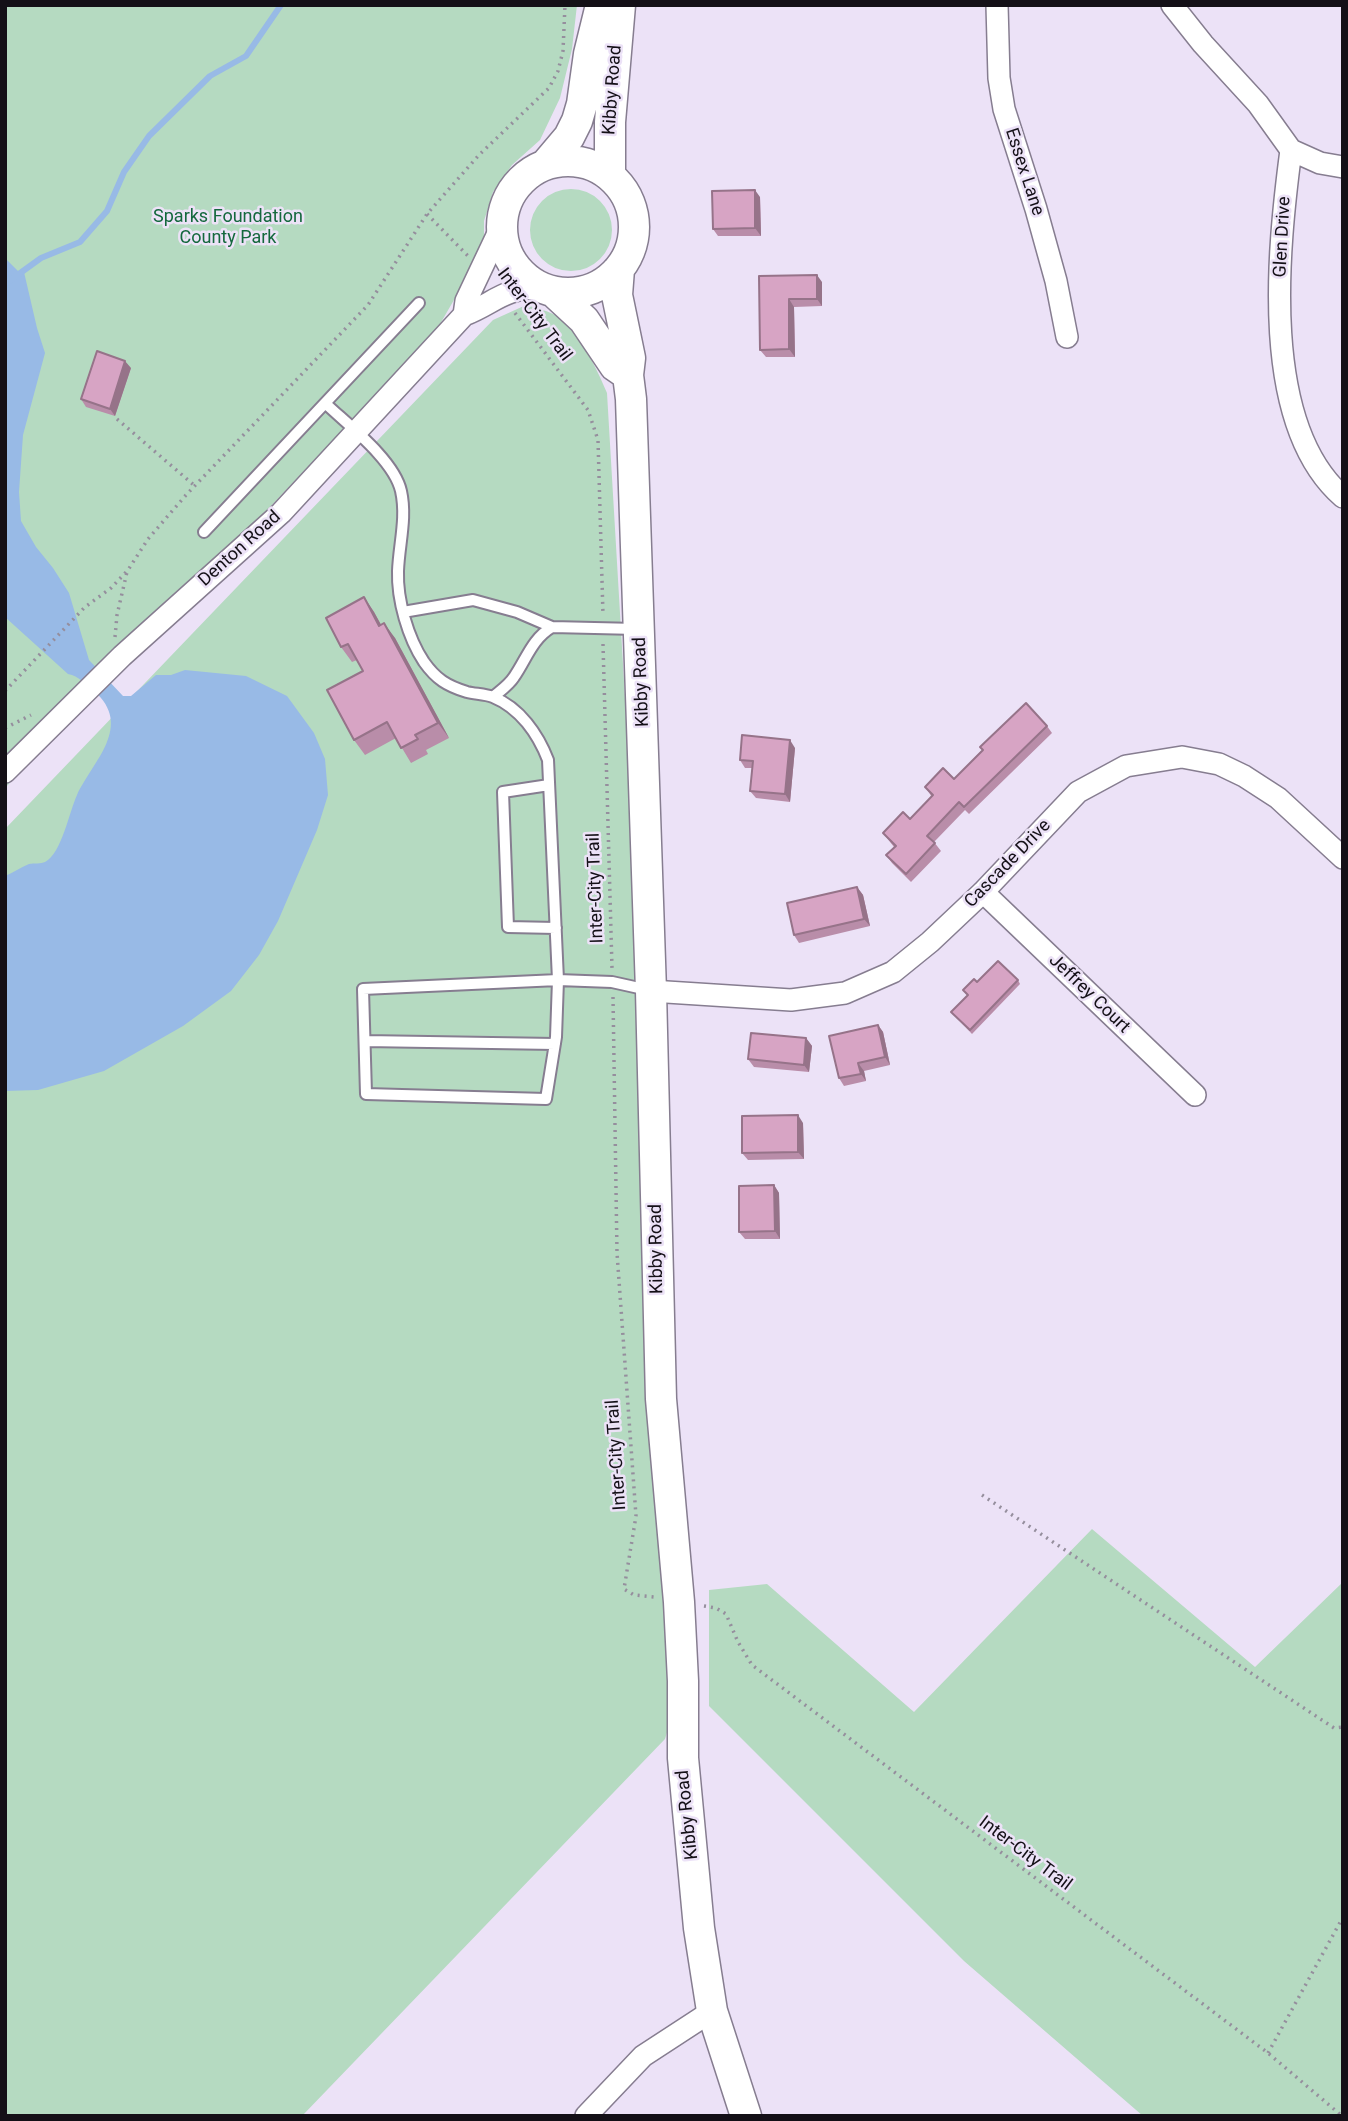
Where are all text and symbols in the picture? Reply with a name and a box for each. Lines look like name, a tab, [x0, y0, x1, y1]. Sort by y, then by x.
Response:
street label: Kibby Road	[599, 44, 627, 136]
street label: Essex Lane	[1000, 126, 1048, 218]
street label: Glen Drive	[1270, 196, 1296, 278]
park label: Sparks Foundation County Park	[153, 206, 303, 248]
street label: Inter-City Trail	[492, 264, 576, 366]
street label: Denton Road	[195, 507, 285, 591]
street label: Kibby Road	[630, 637, 654, 727]
street label: Cascade Drive	[960, 815, 1056, 913]
street label: Inter-City Trail	[583, 832, 609, 944]
street label: Jeffrey Court	[1044, 950, 1134, 1038]
street label: Kibby Road	[645, 1204, 669, 1294]
street label: Inter-City Trail	[602, 1399, 632, 1511]
street label: Kibby Road	[673, 1769, 703, 1861]
street label: Inter-City Trail	[974, 1812, 1076, 1896]

